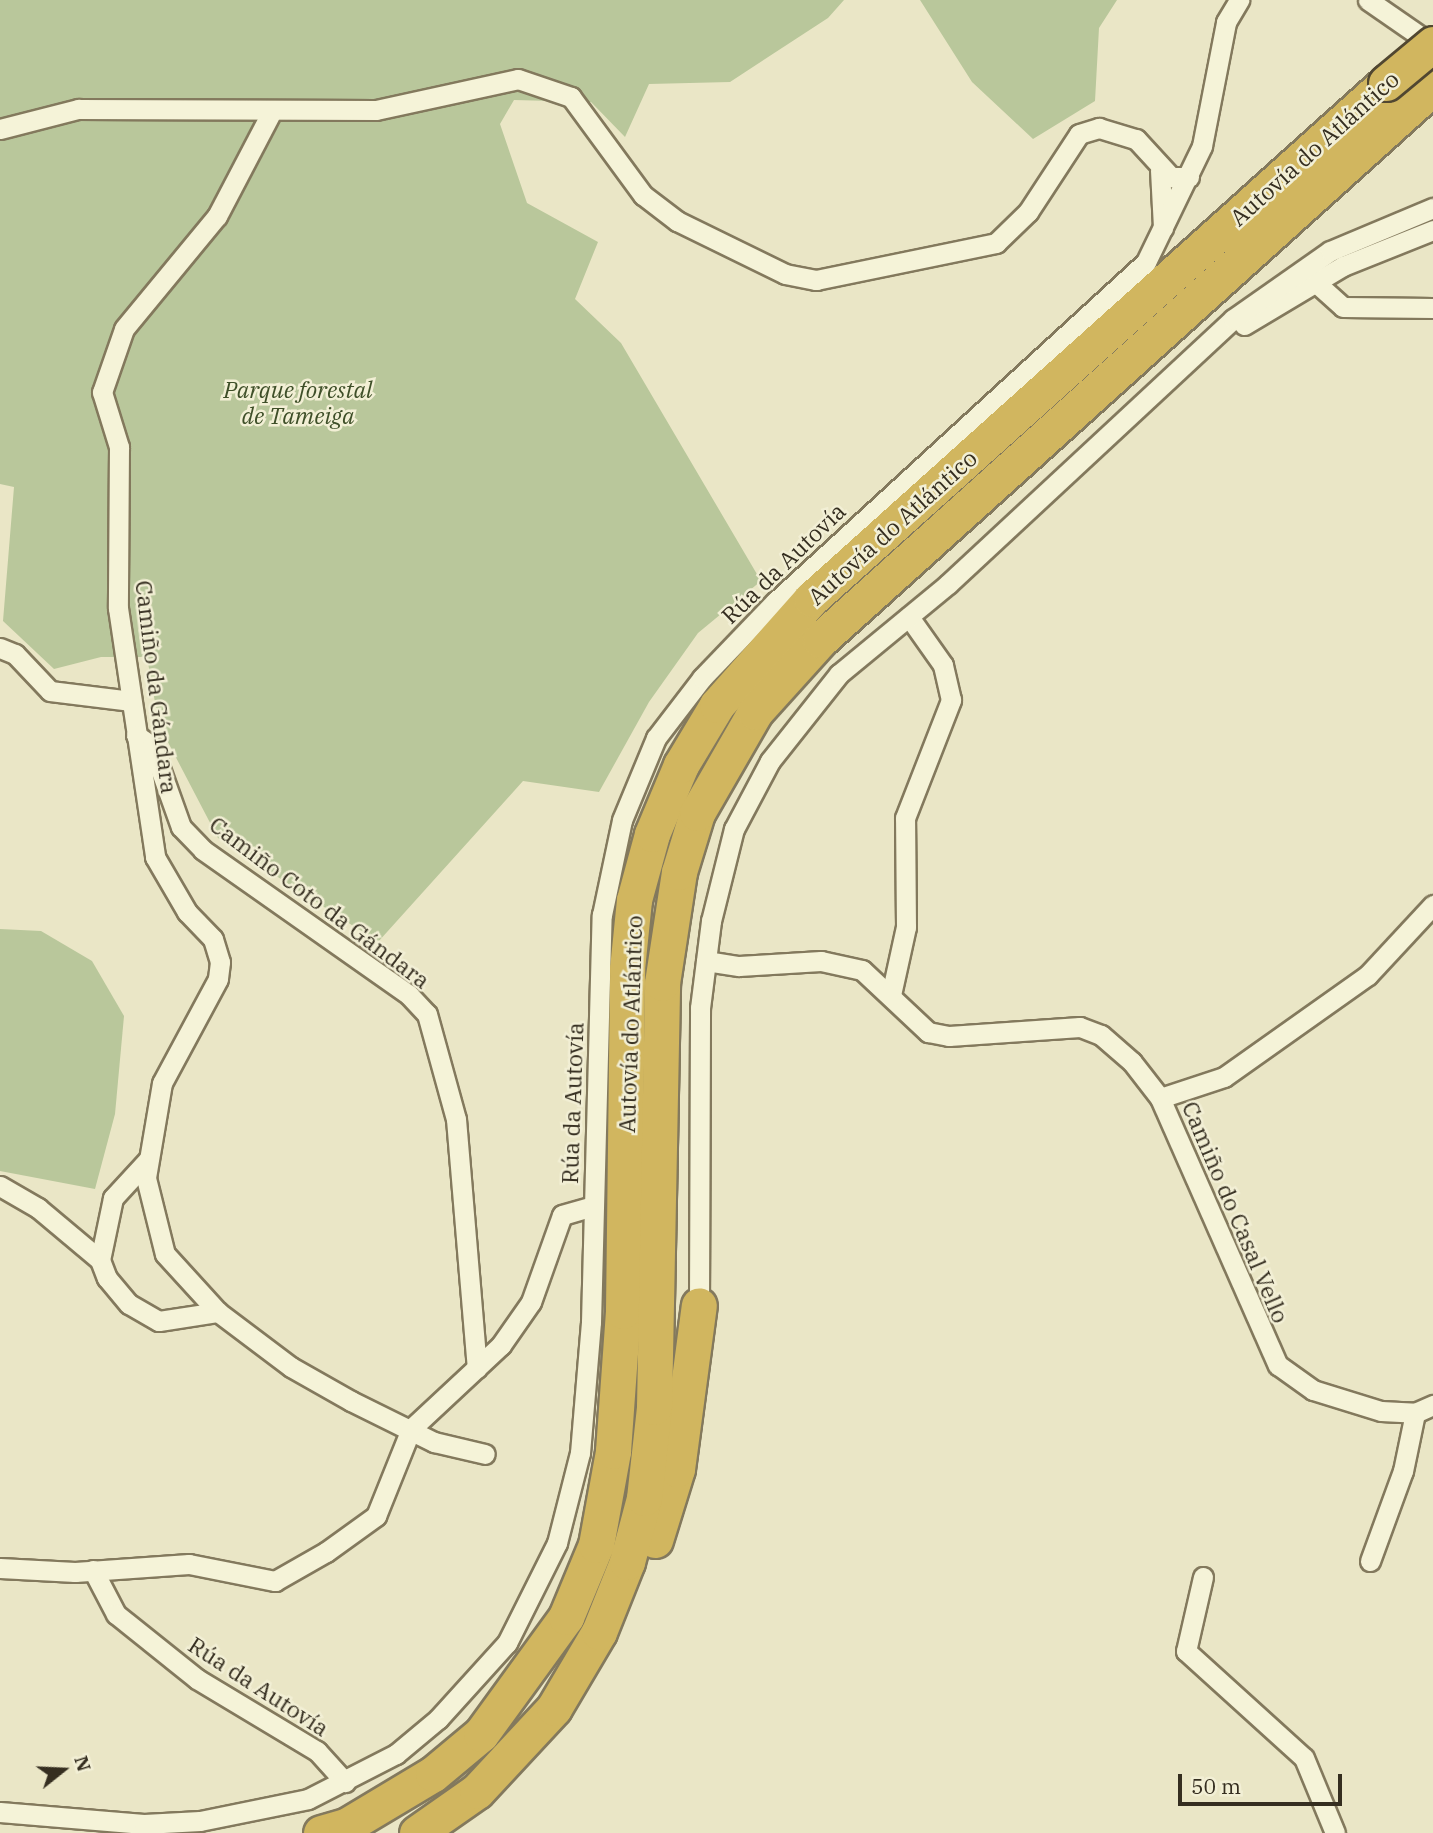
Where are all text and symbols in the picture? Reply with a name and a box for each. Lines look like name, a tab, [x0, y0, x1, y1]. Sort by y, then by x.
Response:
street label: Autovía do Atlántico	[1224, 65, 1404, 231]
park label: Parque forestal de Tameiga	[224, 375, 372, 429]
street label: Autovía do Atlántico	[802, 444, 982, 610]
street label: Rúa da Autovía	[715, 497, 851, 629]
street label: Camiño da Gándara	[130, 579, 184, 795]
street label: Camiño Coto da Gándara	[204, 810, 436, 994]
street label: Autovía do Atlántico	[612, 915, 648, 1133]
street label: Rúa da Autovía	[555, 1022, 589, 1184]
street label: Camiño do Casal Vello	[1177, 1097, 1295, 1327]
street label: Rúa da Autovía	[184, 1630, 334, 1742]
north arrow	[28, 1735, 98, 1805]
text: N	[69, 1753, 97, 1774]
scale bar	[1181, 1759, 1346, 1803]
text: 50 m	[1191, 1772, 1241, 1800]

